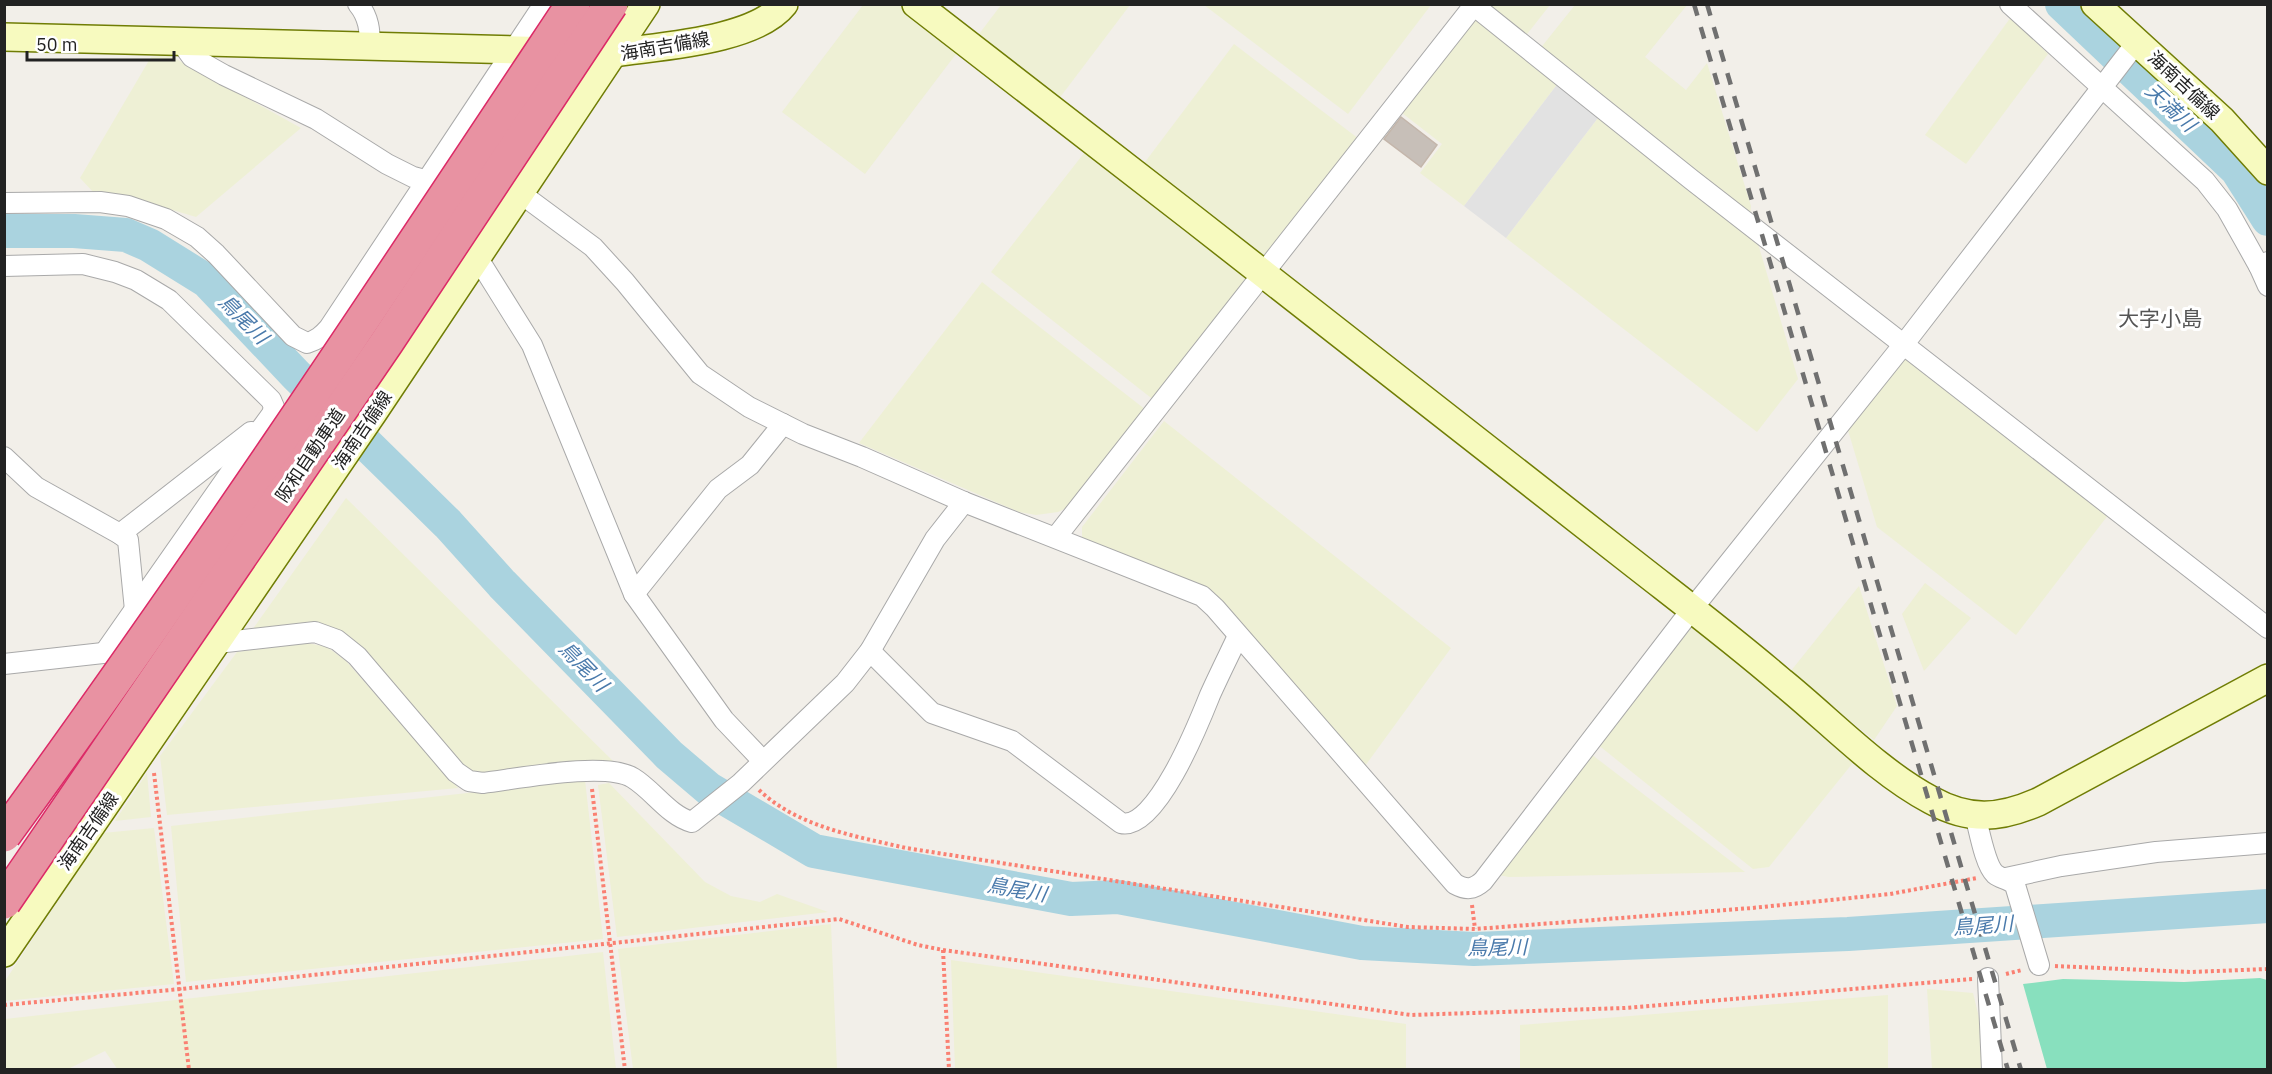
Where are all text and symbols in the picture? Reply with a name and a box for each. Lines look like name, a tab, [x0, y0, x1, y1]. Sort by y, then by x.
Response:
scale bar	[27, 24, 174, 62]
street label: 海南吉備線	[619, 27, 711, 65]
text: 50 m	[36, 33, 78, 56]
street label: 海南吉備線	[2143, 46, 2225, 124]
water label: 天満川	[2140, 77, 2204, 139]
water label: 鳥尾川	[213, 288, 276, 351]
district label: 大字小島	[2118, 304, 2202, 332]
street label: 海南吉備線	[327, 386, 397, 474]
street label: 阪和自動車道	[270, 404, 350, 506]
water label: 鳥尾川	[553, 635, 616, 698]
street label: 海南吉備線	[53, 788, 123, 874]
water label: 鳥尾川	[985, 870, 1051, 908]
water label: 鳥尾川	[1952, 909, 2016, 941]
water label: 鳥尾川	[1467, 933, 1529, 961]

